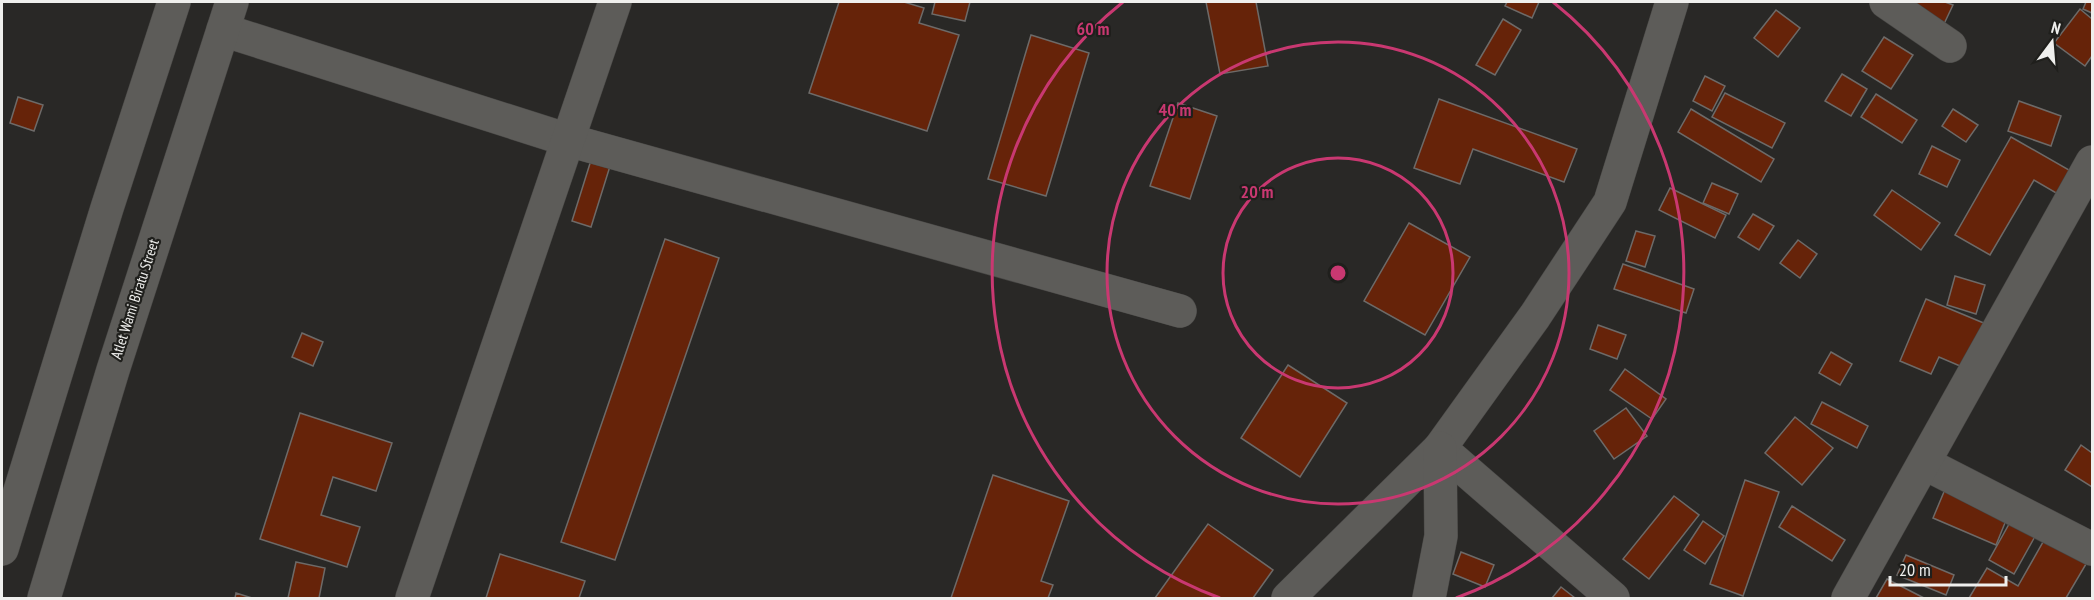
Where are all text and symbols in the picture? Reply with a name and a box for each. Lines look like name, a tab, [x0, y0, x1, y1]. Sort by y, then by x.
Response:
north arrow	[2022, 12, 2082, 72]
text: 60 m	[1077, 17, 1109, 40]
text: N	[2049, 17, 2063, 38]
text: 40 m	[1159, 98, 1191, 121]
text: 20 m	[1241, 180, 1273, 203]
street label: Atlet Wami Biratu Street	[106, 237, 163, 361]
centre of rings	[1328, 263, 1348, 283]
scale bar	[1890, 549, 2006, 587]
text: 20 m	[1899, 558, 1931, 581]

